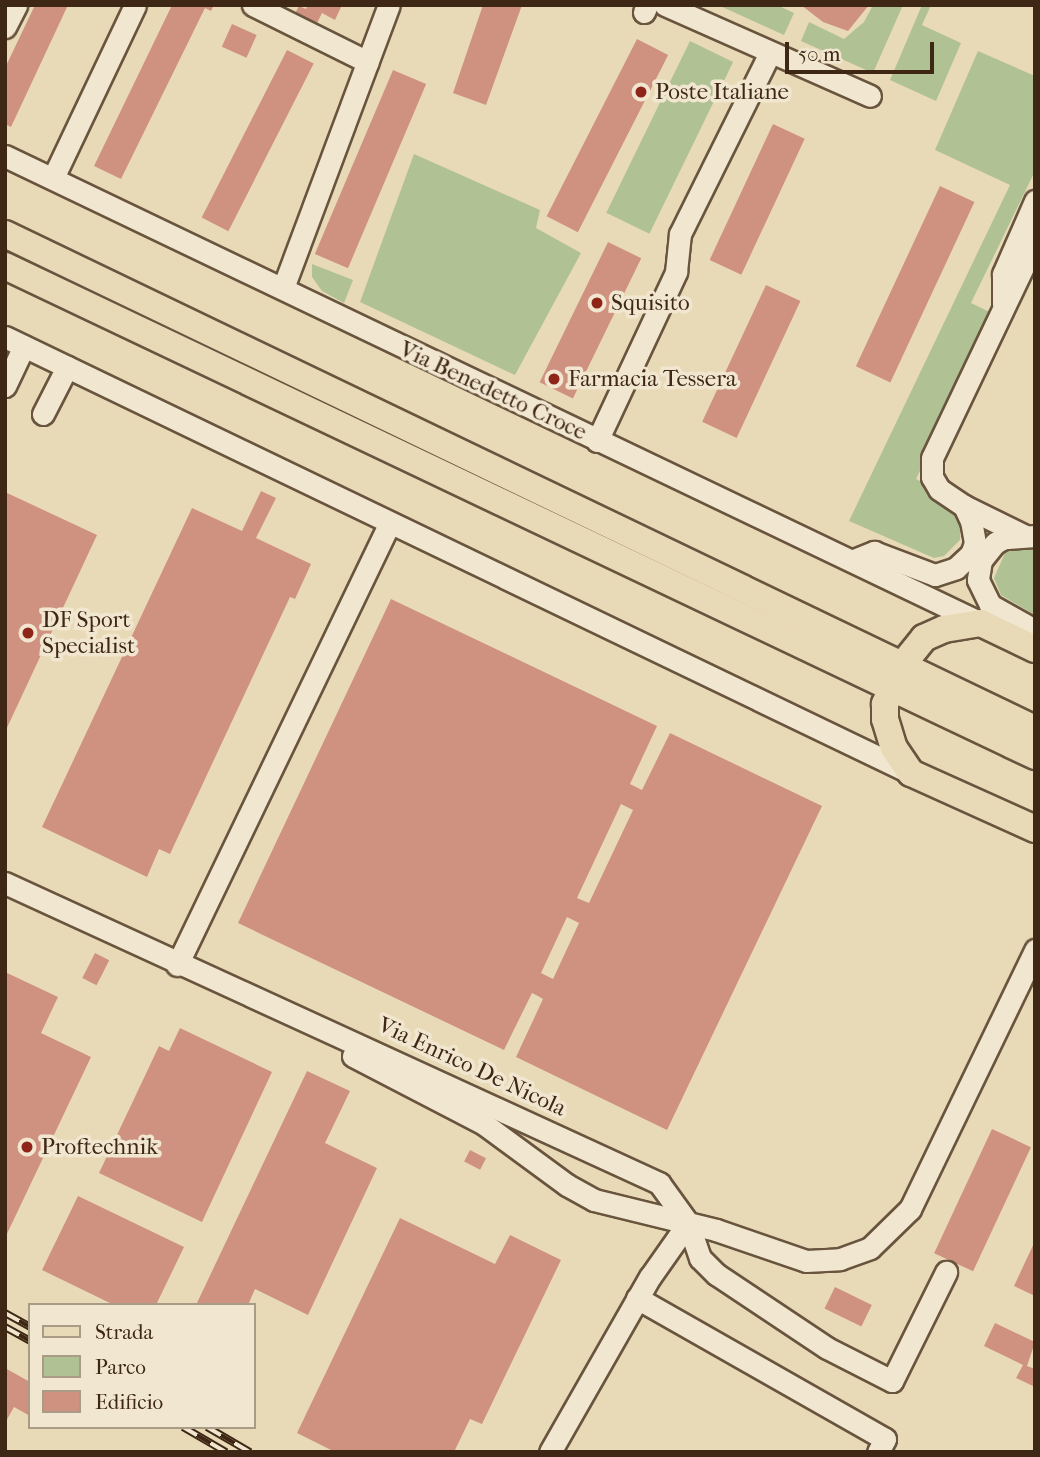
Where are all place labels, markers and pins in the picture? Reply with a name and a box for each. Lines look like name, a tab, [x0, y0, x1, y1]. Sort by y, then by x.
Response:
place label: Poste Italiane	[655, 78, 789, 106]
marker: Poste Italiane	[633, 84, 649, 100]
place label: Squisito	[611, 289, 690, 317]
marker: Squisito	[589, 295, 605, 311]
place label: Farmacia Tessera	[568, 365, 737, 393]
marker: Farmacia Tessera	[546, 371, 562, 387]
place label: DF Sport Specialist	[42, 606, 135, 660]
marker: DF Sport Specialist	[20, 625, 36, 641]
place label: Proftechnik	[41, 1133, 158, 1161]
marker: Proftechnik	[19, 1139, 35, 1155]

